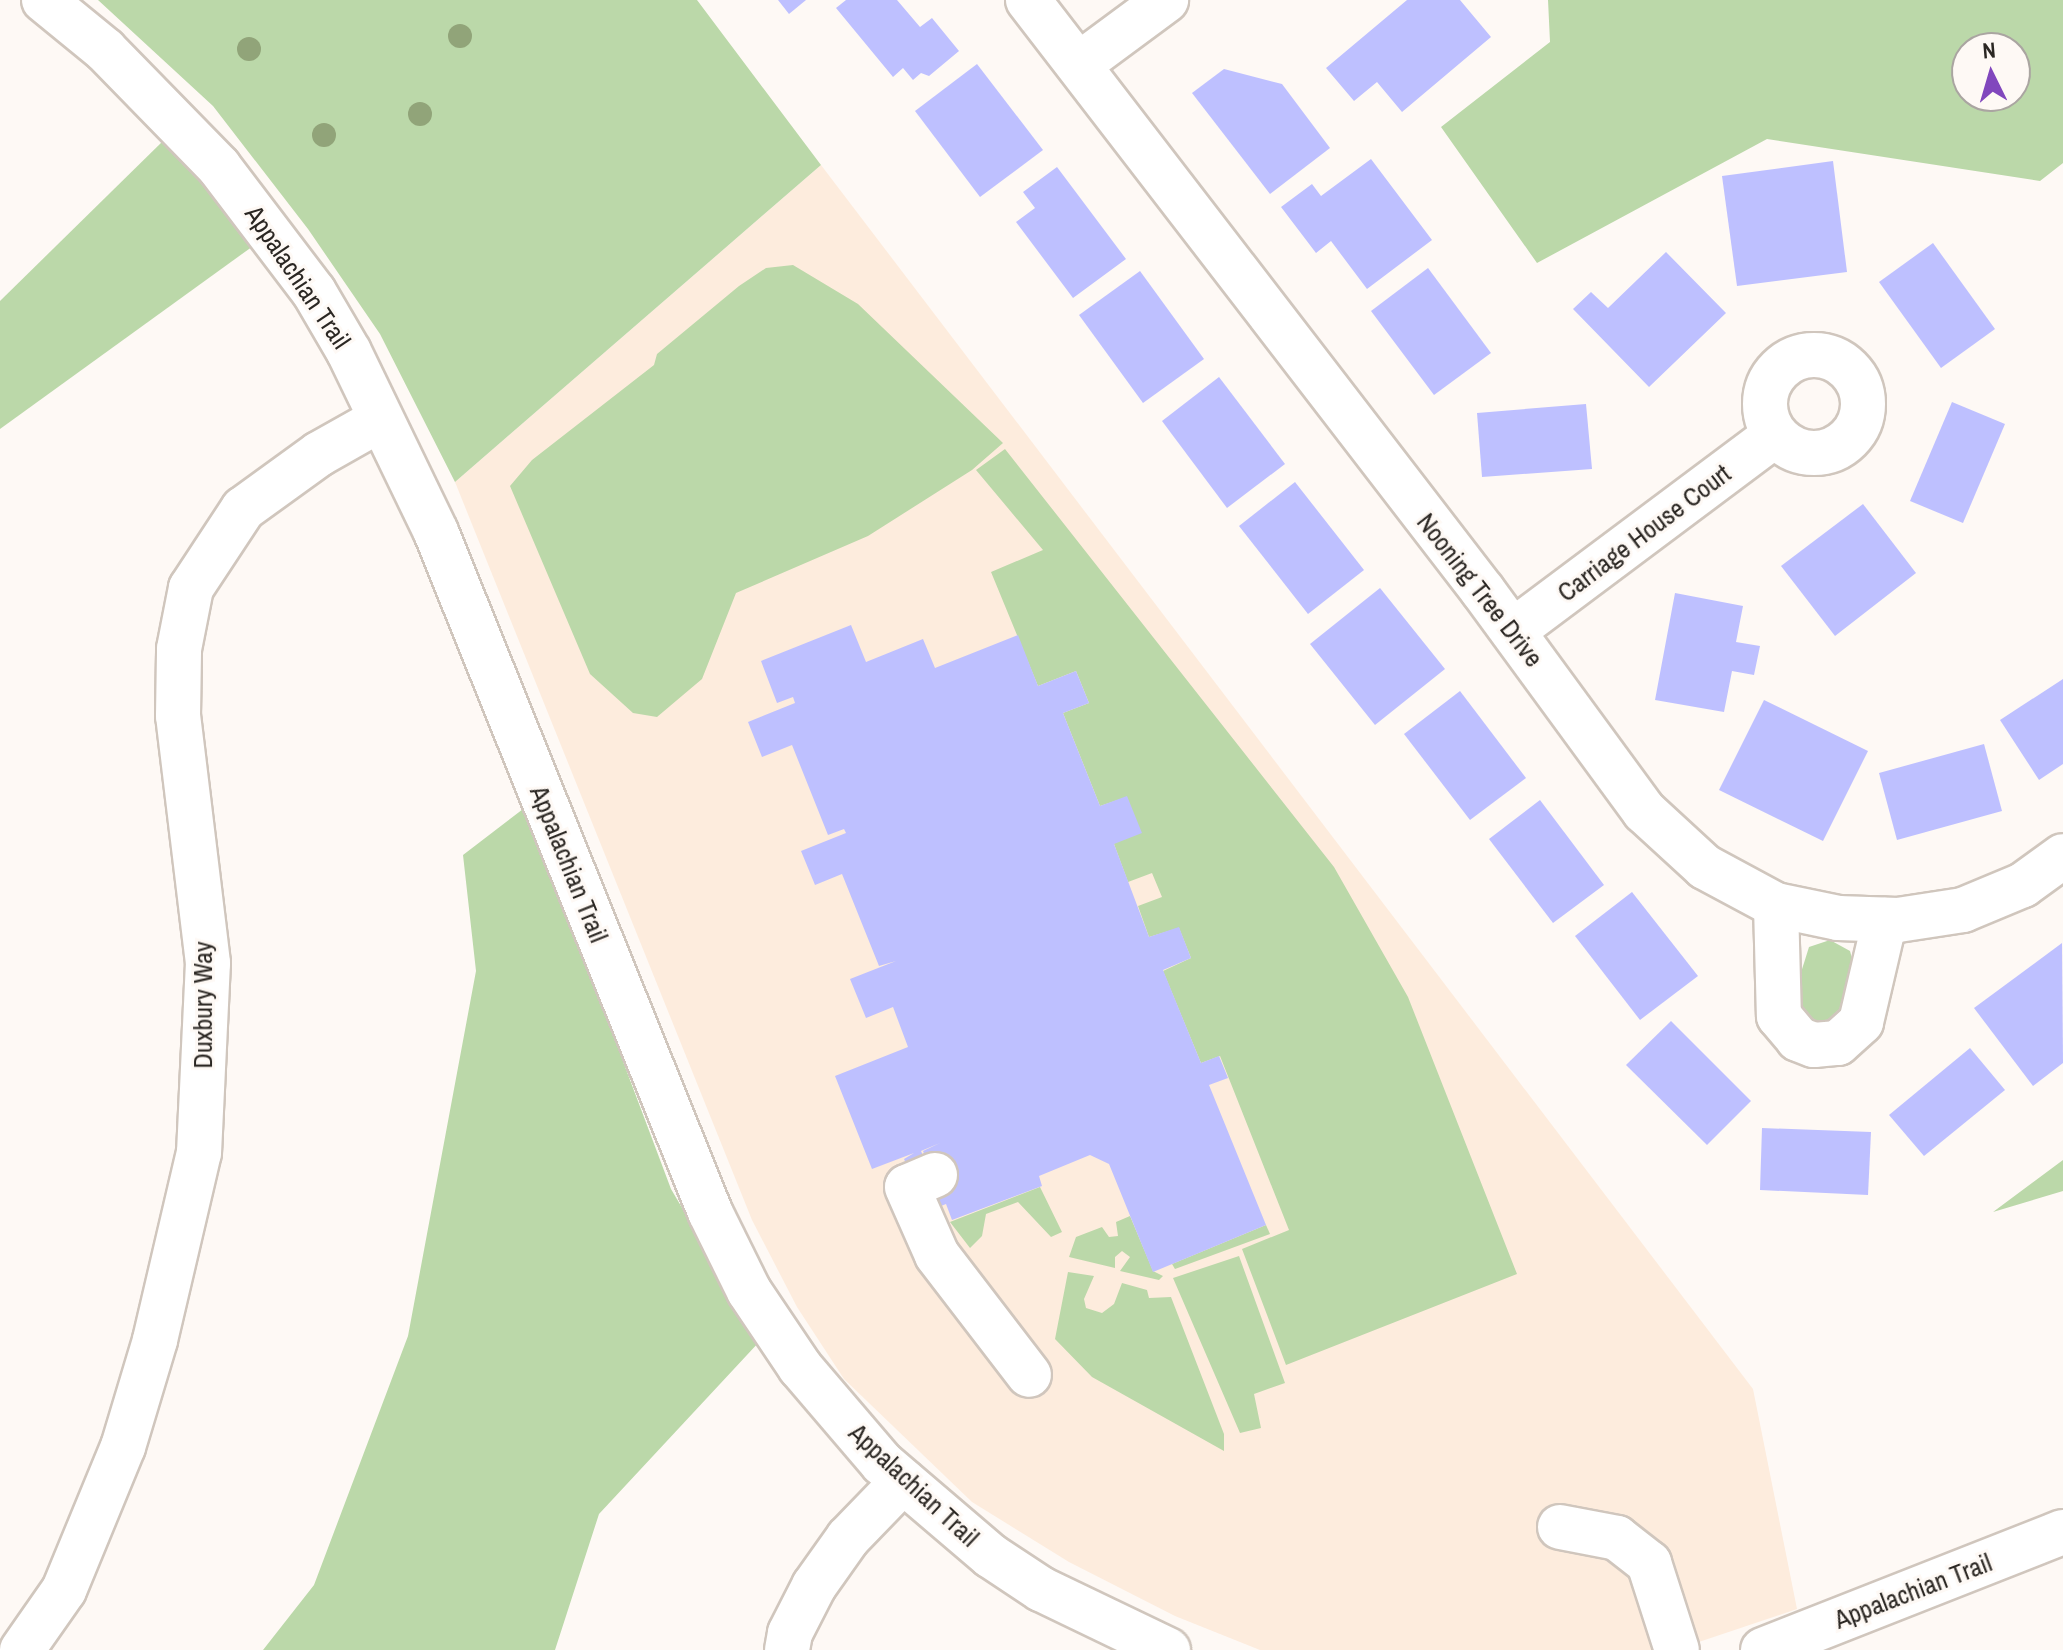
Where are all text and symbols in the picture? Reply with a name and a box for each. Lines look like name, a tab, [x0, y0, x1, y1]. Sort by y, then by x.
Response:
north arrow	[1951, 32, 2031, 112]
text: N	[1981, 35, 1997, 66]
street label: Appalachian Trail	[239, 199, 357, 355]
street label: Carriage House Court	[1551, 458, 1737, 608]
street label: Nooning Tree Drive	[1410, 507, 1550, 673]
street label: Appalachian Trail	[523, 781, 615, 947]
street label: Duxbury Way	[187, 941, 219, 1069]
street label: Appalachian Trail	[843, 1417, 985, 1553]
street label: Appalachian Trail	[1830, 1547, 1996, 1635]

